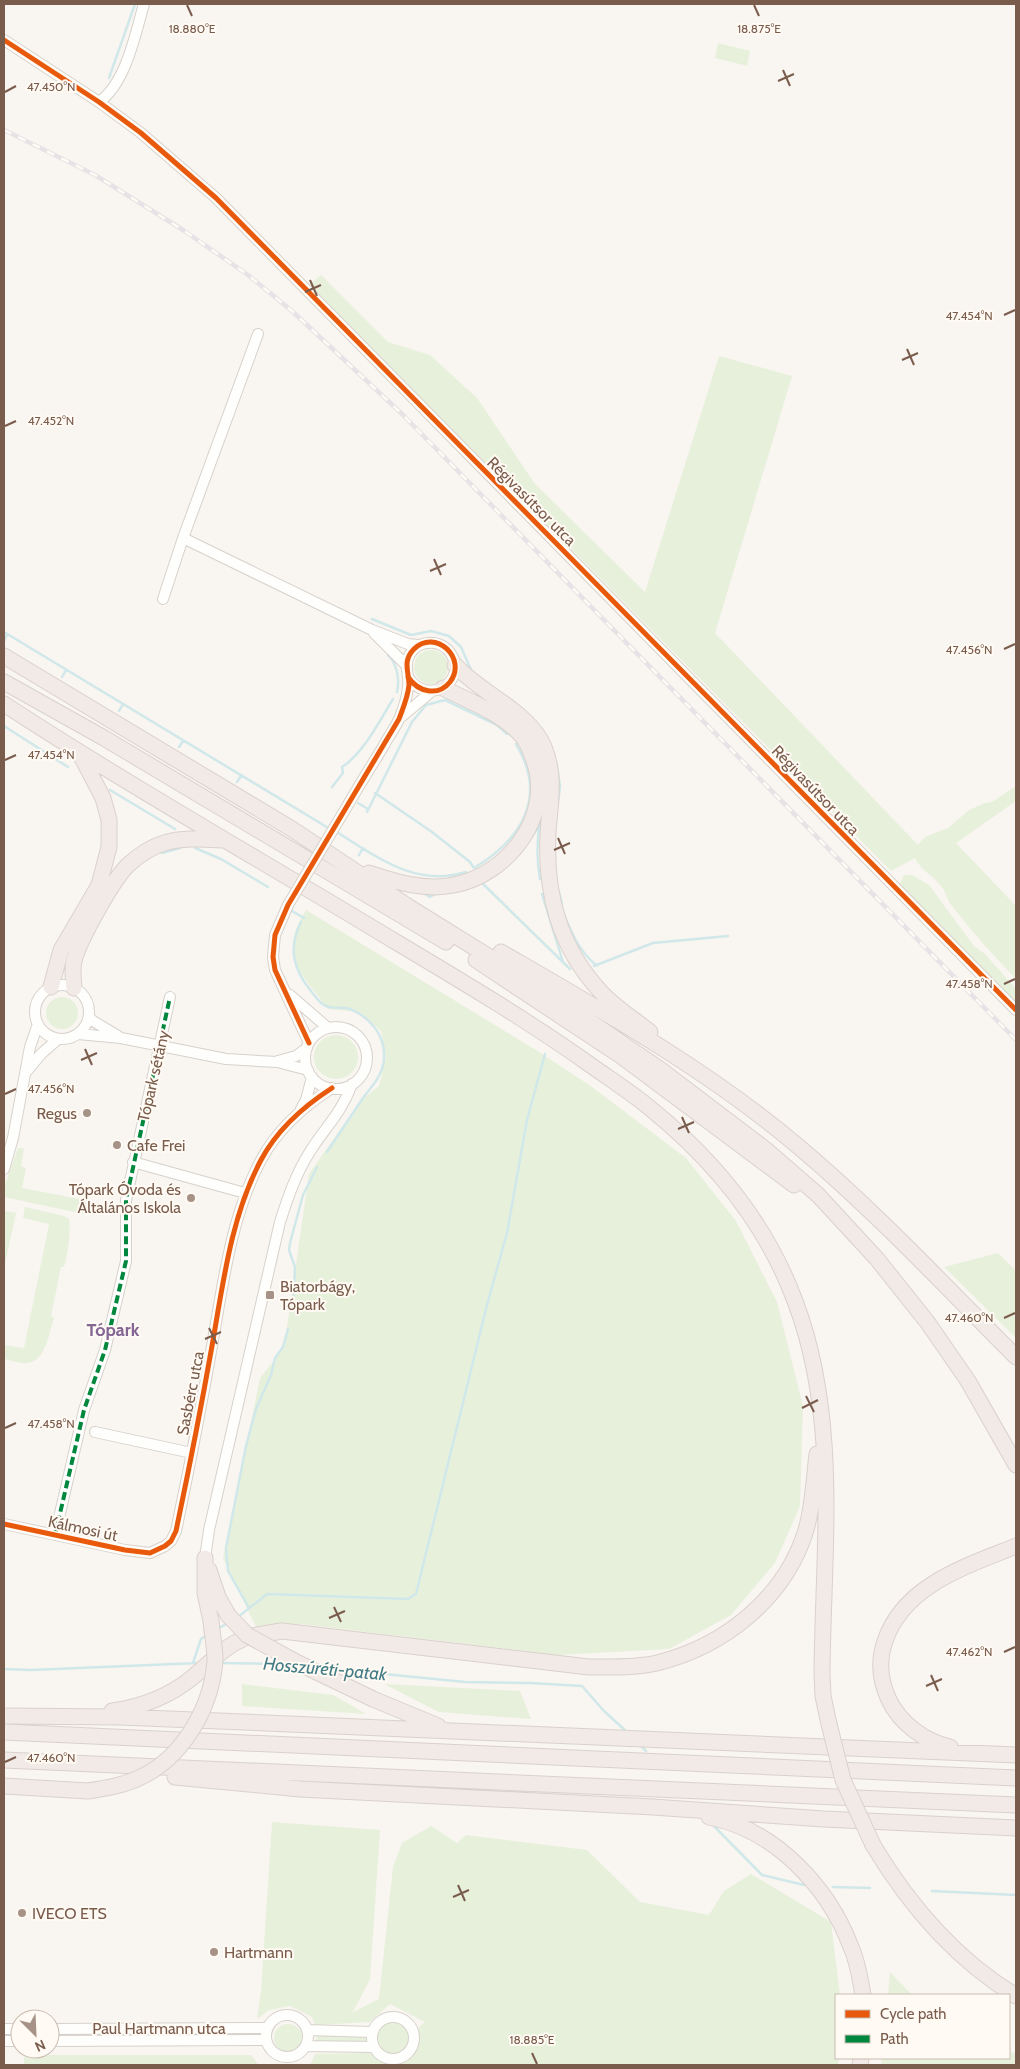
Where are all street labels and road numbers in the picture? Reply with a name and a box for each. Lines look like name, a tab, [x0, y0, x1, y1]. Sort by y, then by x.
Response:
street label: Régivasútsor utca	[483, 453, 580, 550]
street label: Régivasútsor utca	[768, 741, 864, 840]
street label: Tópark sétány	[134, 1029, 173, 1124]
street label: Sasbérc utca	[173, 1349, 208, 1437]
street label: Kálmosi út	[46, 1512, 120, 1545]
street label: Paul Hartmann utca	[92, 2019, 226, 2038]

